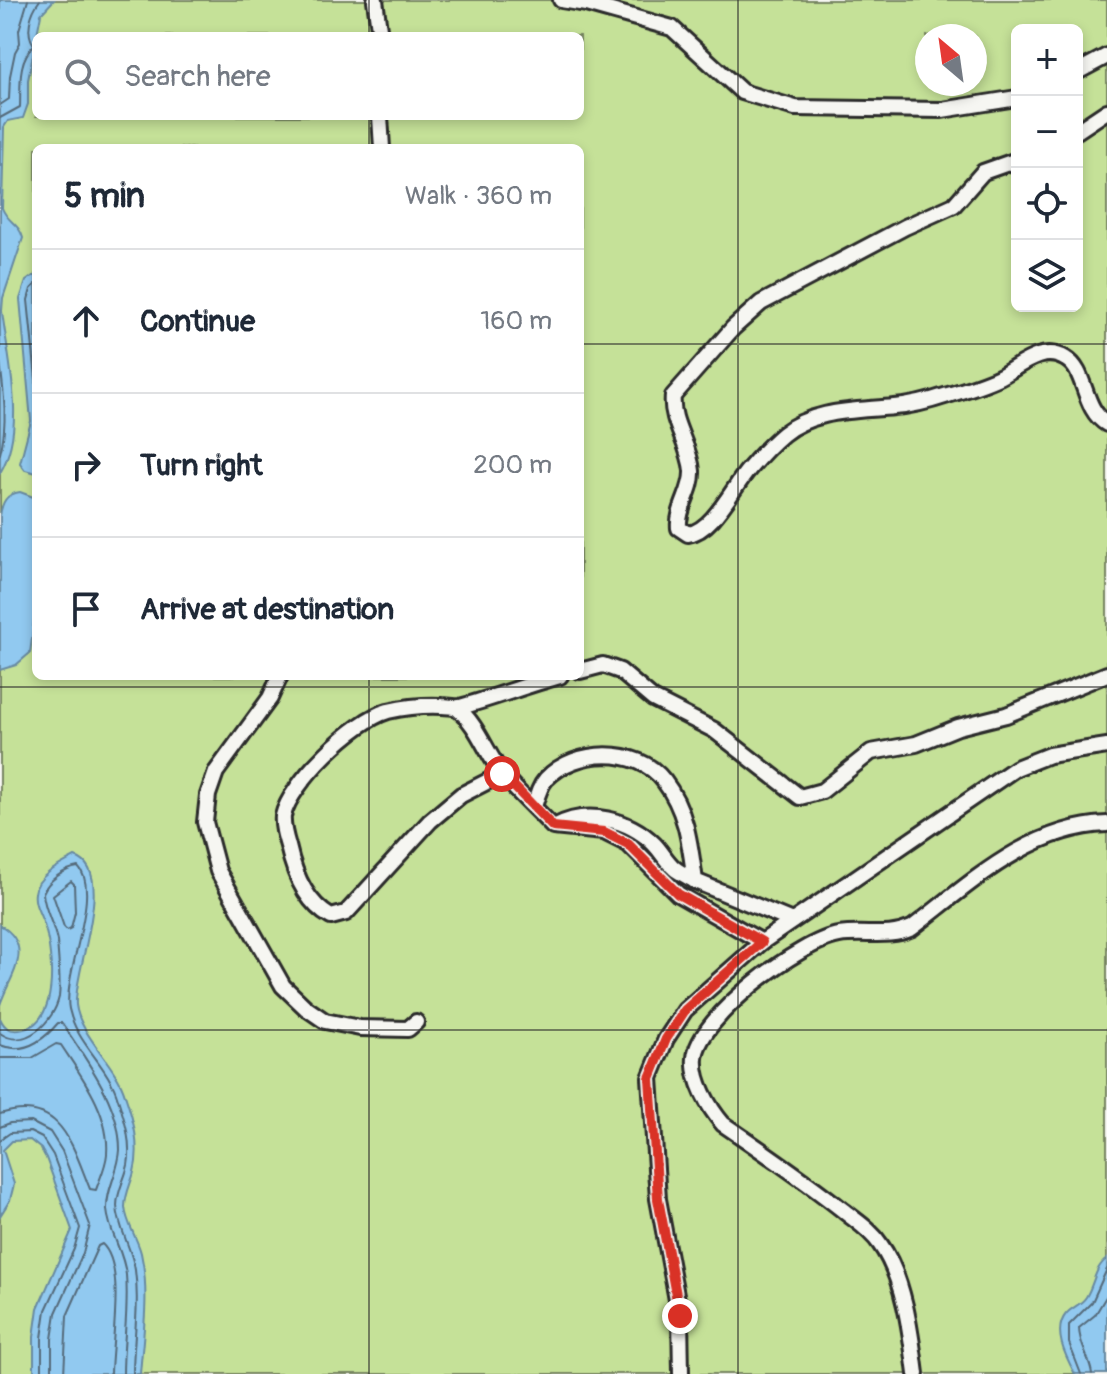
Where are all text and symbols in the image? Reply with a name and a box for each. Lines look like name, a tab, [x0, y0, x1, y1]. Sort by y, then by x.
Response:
north arrow	[915, 24, 987, 96]
map controls	[1011, 24, 1083, 312]
button: +	[1011, 24, 1083, 96]
search box	[32, 32, 584, 120]
icon: search	[60, 54, 104, 98]
text: Search here	[124, 58, 271, 95]
button: −	[1011, 96, 1083, 168]
button: locate	[1011, 168, 1083, 240]
text: 5 min	[64, 175, 145, 218]
text: Walk · 360 m	[405, 180, 552, 212]
button: layers	[1011, 240, 1083, 312]
icon: ahead	[64, 299, 108, 343]
text: Continue	[140, 303, 255, 340]
text: 160 m	[480, 305, 552, 337]
icon: right	[64, 443, 108, 487]
text: Turn right	[140, 447, 263, 484]
text: 200 m	[473, 449, 552, 481]
icon: arrive	[64, 587, 108, 631]
text: Arrive at destination	[140, 591, 394, 628]
route start	[484, 756, 520, 792]
route end	[662, 1298, 698, 1334]

